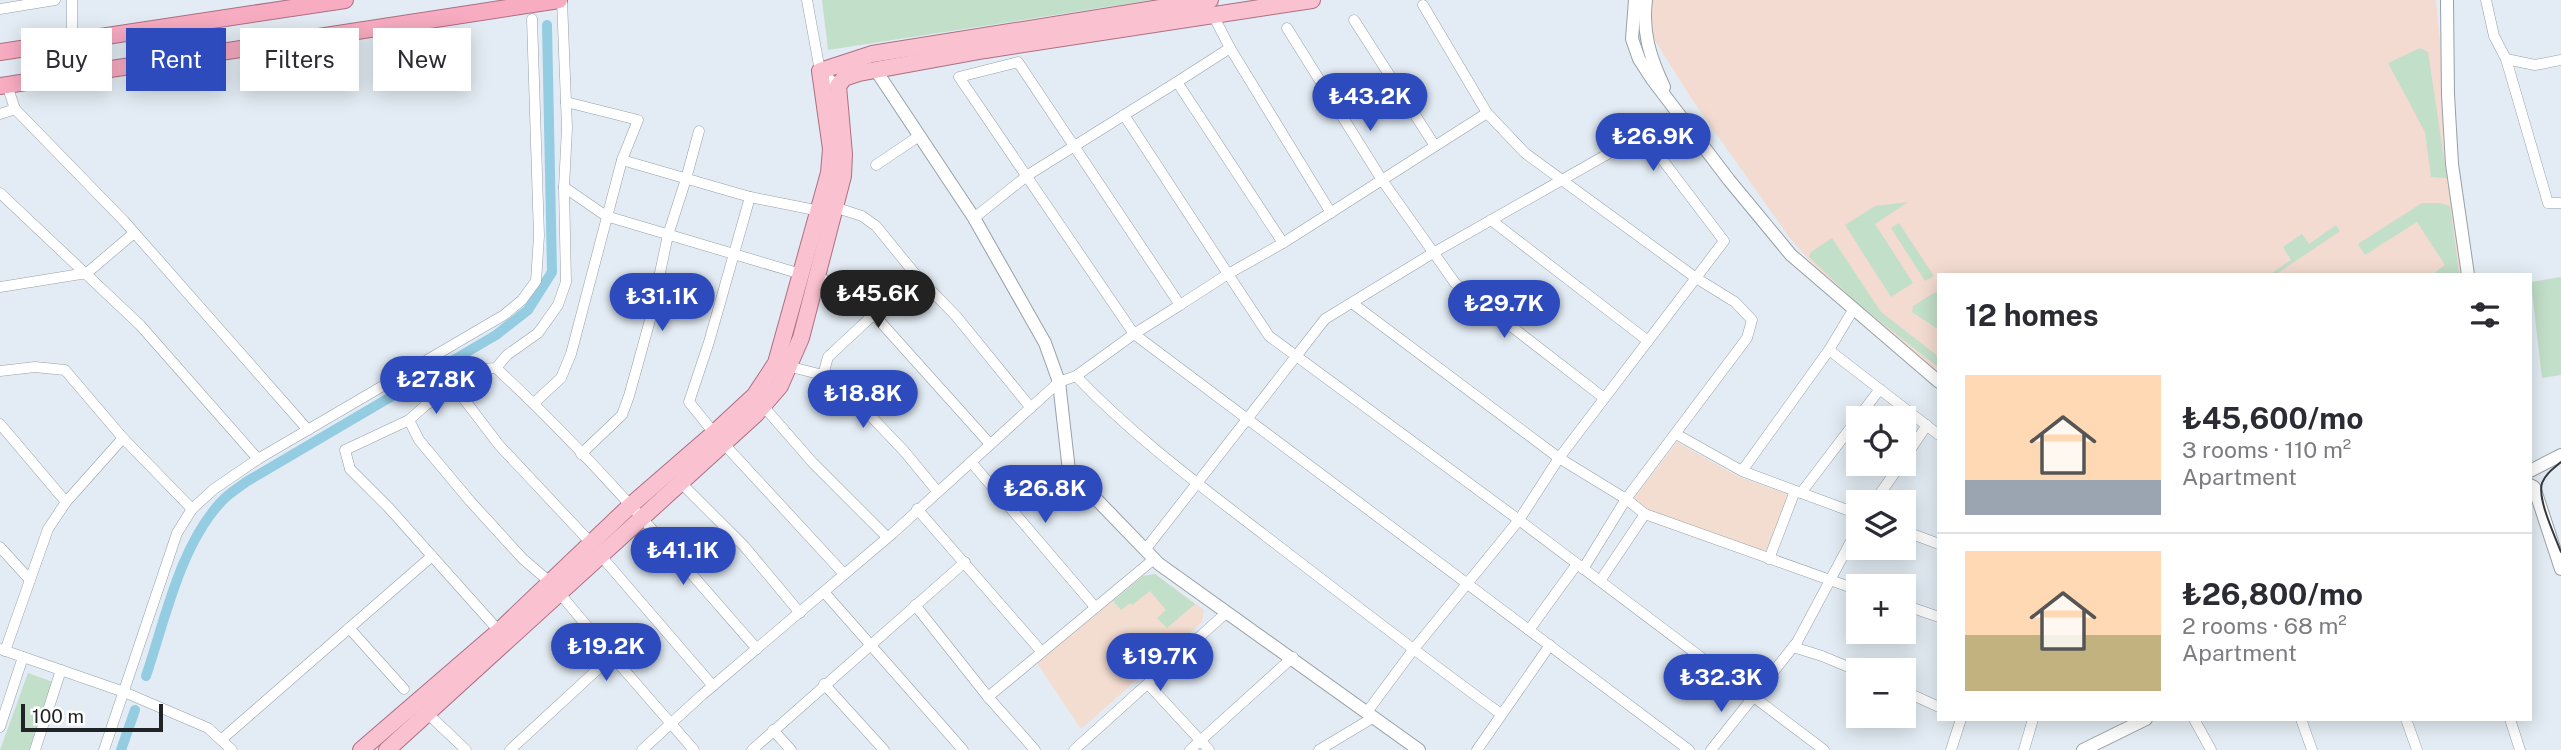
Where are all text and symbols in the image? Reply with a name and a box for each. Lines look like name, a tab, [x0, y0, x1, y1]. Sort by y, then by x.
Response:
chip: Buy	[21, 28, 112, 91]
chip: Rent	[126, 28, 226, 91]
chip: Filters	[240, 28, 359, 91]
chip: New	[373, 28, 471, 91]
pin: ₺43.2K	[1313, 74, 1427, 133]
text: ₺43.2K	[1328, 82, 1412, 109]
pin: ₺26.9K	[1596, 114, 1710, 173]
text: ₺26.9K	[1612, 122, 1694, 149]
pin: ₺45.6K	[821, 270, 935, 330]
pin: ₺31.1K	[605, 274, 719, 333]
text: ₺45.6K	[836, 279, 920, 306]
pin: ₺29.7K	[1447, 280, 1561, 340]
text: ₺31.1K	[626, 282, 698, 309]
text: ₺29.7K	[1464, 289, 1544, 316]
icon: filters	[2466, 296, 2504, 334]
text: 12 homes	[1965, 297, 2099, 333]
pin: ₺27.8K	[379, 356, 493, 416]
text: ₺27.8K	[396, 365, 476, 392]
pin: ₺18.8K	[806, 370, 920, 430]
text: ₺18.8K	[824, 379, 902, 406]
text: ₺45,600/mo	[2182, 400, 2363, 436]
icon: home	[2021, 403, 2105, 487]
map controls	[1846, 406, 1916, 728]
button: locate	[1846, 406, 1916, 476]
text: 3 rooms · 110 m²	[2182, 436, 2351, 463]
text: Apartment	[2182, 463, 2297, 490]
pin: ₺26.8K	[988, 466, 1102, 525]
text: ₺26.8K	[1004, 474, 1087, 501]
button: layers	[1846, 490, 1916, 560]
pin: ₺41.1K	[626, 528, 740, 587]
text: ₺41.1K	[647, 536, 719, 563]
button: +	[1846, 574, 1916, 644]
text: ₺26,800/mo	[2182, 576, 2363, 612]
icon: home	[2021, 579, 2105, 663]
text: 2 rooms · 68 m²	[2182, 612, 2347, 639]
pin: ₺19.2K	[549, 624, 663, 683]
text: ₺19.2K	[567, 632, 645, 659]
pin: ₺19.7K	[1103, 634, 1217, 693]
text: Apartment	[2182, 639, 2297, 666]
text: ₺19.7K	[1122, 642, 1198, 669]
pin: ₺32.3K	[1664, 654, 1778, 714]
button: −	[1846, 658, 1916, 728]
text: ₺32.3K	[1680, 663, 1762, 690]
scale bar	[21, 701, 163, 733]
text: 100 m	[32, 705, 84, 727]

